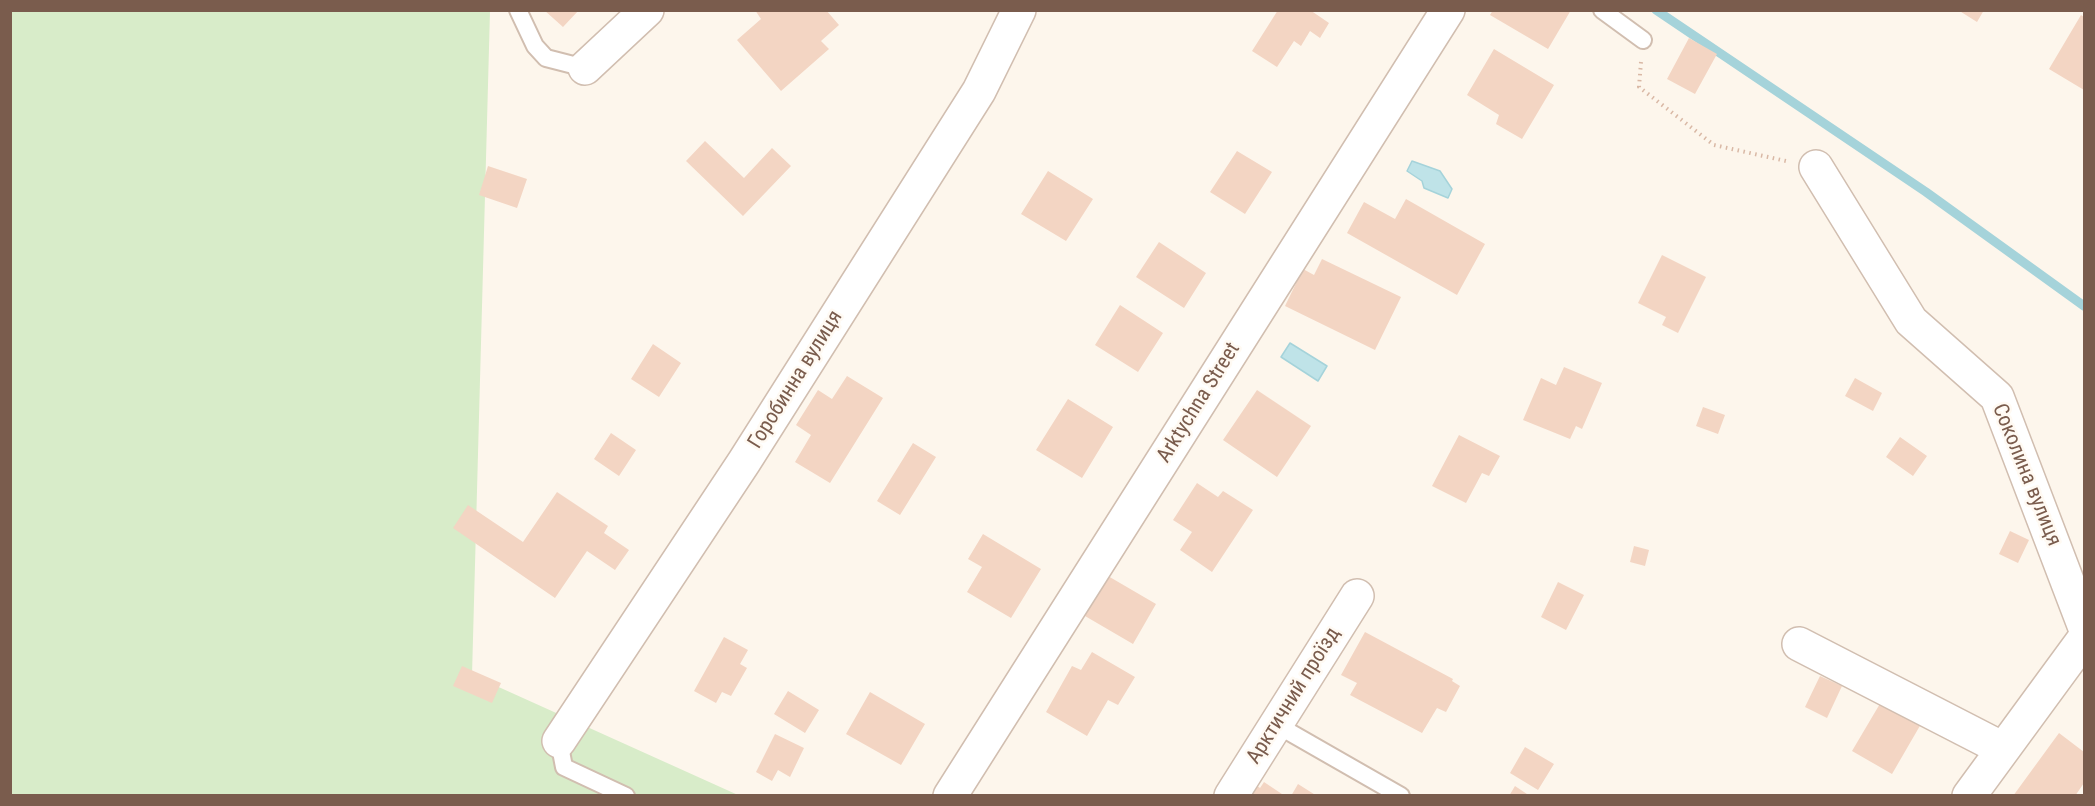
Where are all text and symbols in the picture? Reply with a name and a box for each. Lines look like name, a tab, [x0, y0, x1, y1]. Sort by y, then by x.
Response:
street label: Горобинна вулиця	[743, 306, 849, 454]
street label: Arktychna Street	[1152, 338, 1246, 468]
street label: Соколина вулиця	[1986, 400, 2066, 550]
street label: Арктичний проїзд	[1242, 623, 1346, 769]

